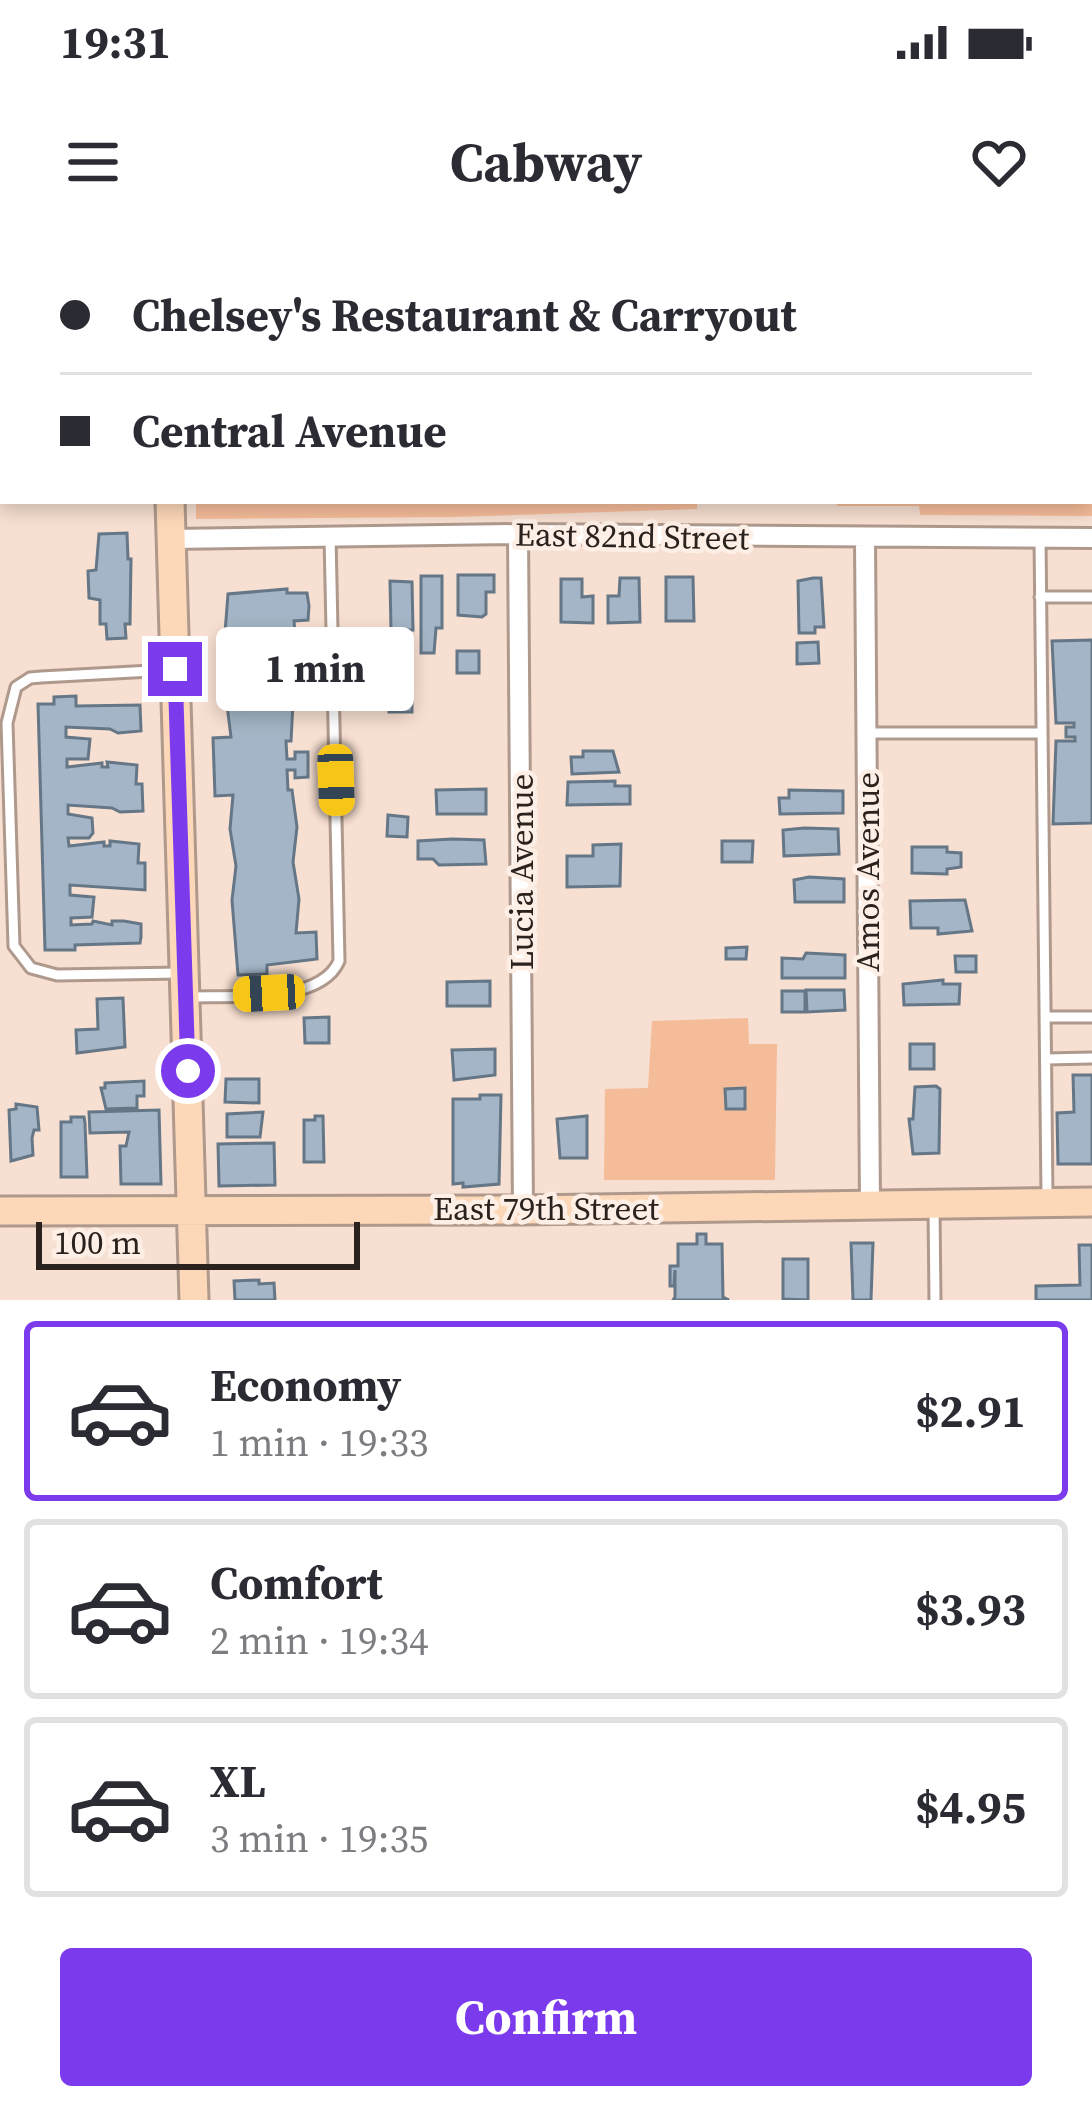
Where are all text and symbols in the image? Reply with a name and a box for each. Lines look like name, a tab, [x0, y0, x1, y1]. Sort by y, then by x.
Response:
text: 19:31	[60, 11, 171, 73]
text: Cabway	[450, 125, 642, 199]
icon: menu	[60, 129, 126, 195]
icon: heart	[966, 129, 1032, 195]
text: Chelsey's Restaurant & Carryout	[132, 284, 797, 346]
text: Central Avenue	[132, 400, 447, 462]
street label: East 82nd Street	[515, 511, 750, 561]
callout: 1 min	[217, 627, 415, 711]
route end	[148, 642, 202, 696]
text: 1 min	[264, 642, 366, 695]
car	[317, 743, 355, 817]
street label: Amos Avenue	[845, 772, 890, 972]
street label: Lucia Avenue	[499, 774, 544, 970]
car	[232, 973, 306, 1013]
route start	[161, 1044, 215, 1098]
street label: East 79th Street	[433, 1186, 659, 1231]
scale bar	[36, 1216, 360, 1269]
text: 100 m	[54, 1220, 141, 1265]
text: Economy	[210, 1354, 401, 1416]
icon: car	[66, 1357, 174, 1465]
text: $2.91	[915, 1380, 1026, 1442]
text: 1 min · 19:33	[210, 1416, 429, 1469]
text: Comfort	[210, 1552, 383, 1614]
icon: car	[66, 1555, 174, 1663]
text: $3.93	[915, 1578, 1026, 1640]
text: 2 min · 19:34	[210, 1614, 429, 1667]
text: XL	[210, 1750, 266, 1812]
icon: car	[66, 1753, 174, 1861]
text: $4.95	[915, 1776, 1026, 1838]
text: 3 min · 19:35	[210, 1812, 429, 1865]
button: Confirm	[60, 1948, 1032, 2086]

